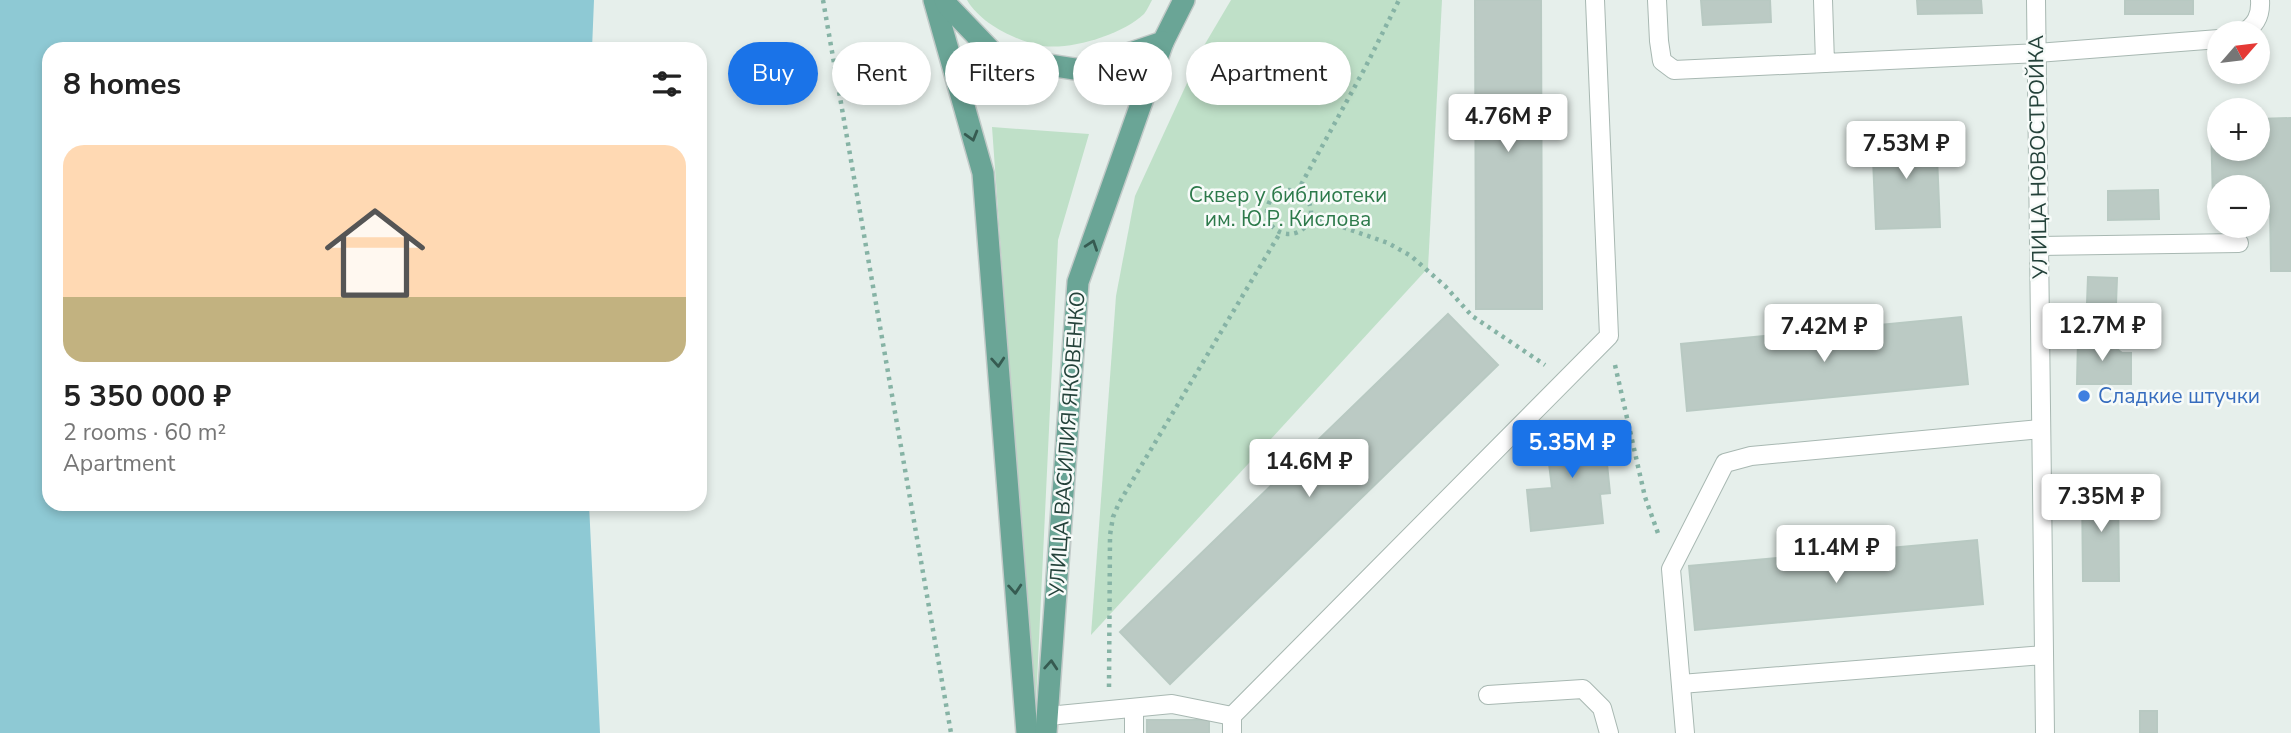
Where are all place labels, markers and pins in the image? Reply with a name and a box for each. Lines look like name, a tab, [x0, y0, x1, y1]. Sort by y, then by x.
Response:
pin: 4.76M ₽	[1443, 94, 1573, 154]
pin: 7.53M ₽	[1841, 122, 1971, 181]
pin: 7.42M ₽	[1759, 304, 1889, 364]
pin: 12.7M ₽	[2037, 304, 2167, 363]
place label: Сладкие штучки	[2098, 382, 2260, 410]
marker: Сладкие штучки	[2076, 388, 2092, 404]
pin: 5.35M ₽	[1507, 420, 1637, 480]
pin: 14.6M ₽	[1244, 440, 1374, 499]
pin: 7.35M ₽	[2036, 475, 2166, 534]
pin: 11.4M ₽	[1771, 526, 1901, 585]

